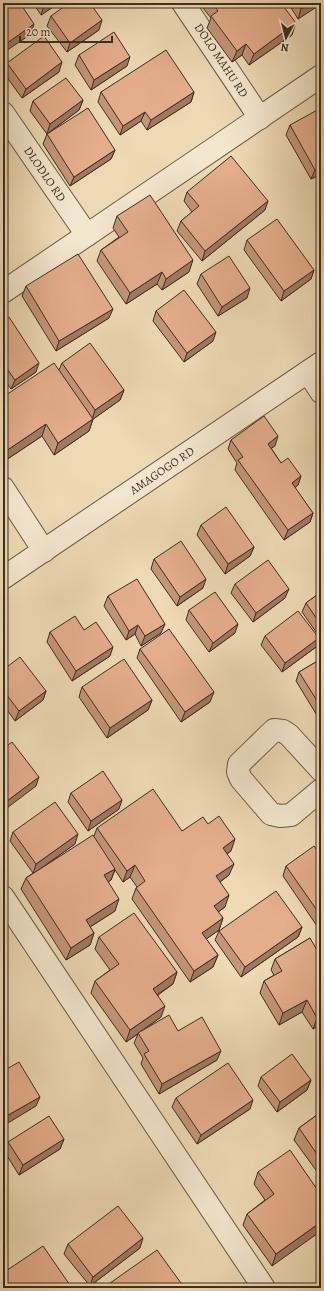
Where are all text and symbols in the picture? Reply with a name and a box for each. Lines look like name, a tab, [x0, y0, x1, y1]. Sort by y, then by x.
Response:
scale bar	[20, 18, 112, 44]
north arrow	[266, 18, 306, 58]
street label: DOLO MAHU RD	[191, 20, 252, 101]
text: 20 m	[26, 24, 50, 40]
text: N	[280, 39, 290, 55]
street label: DLODLO RD	[20, 143, 70, 205]
street label: AMAGOGO RD	[126, 443, 198, 499]

